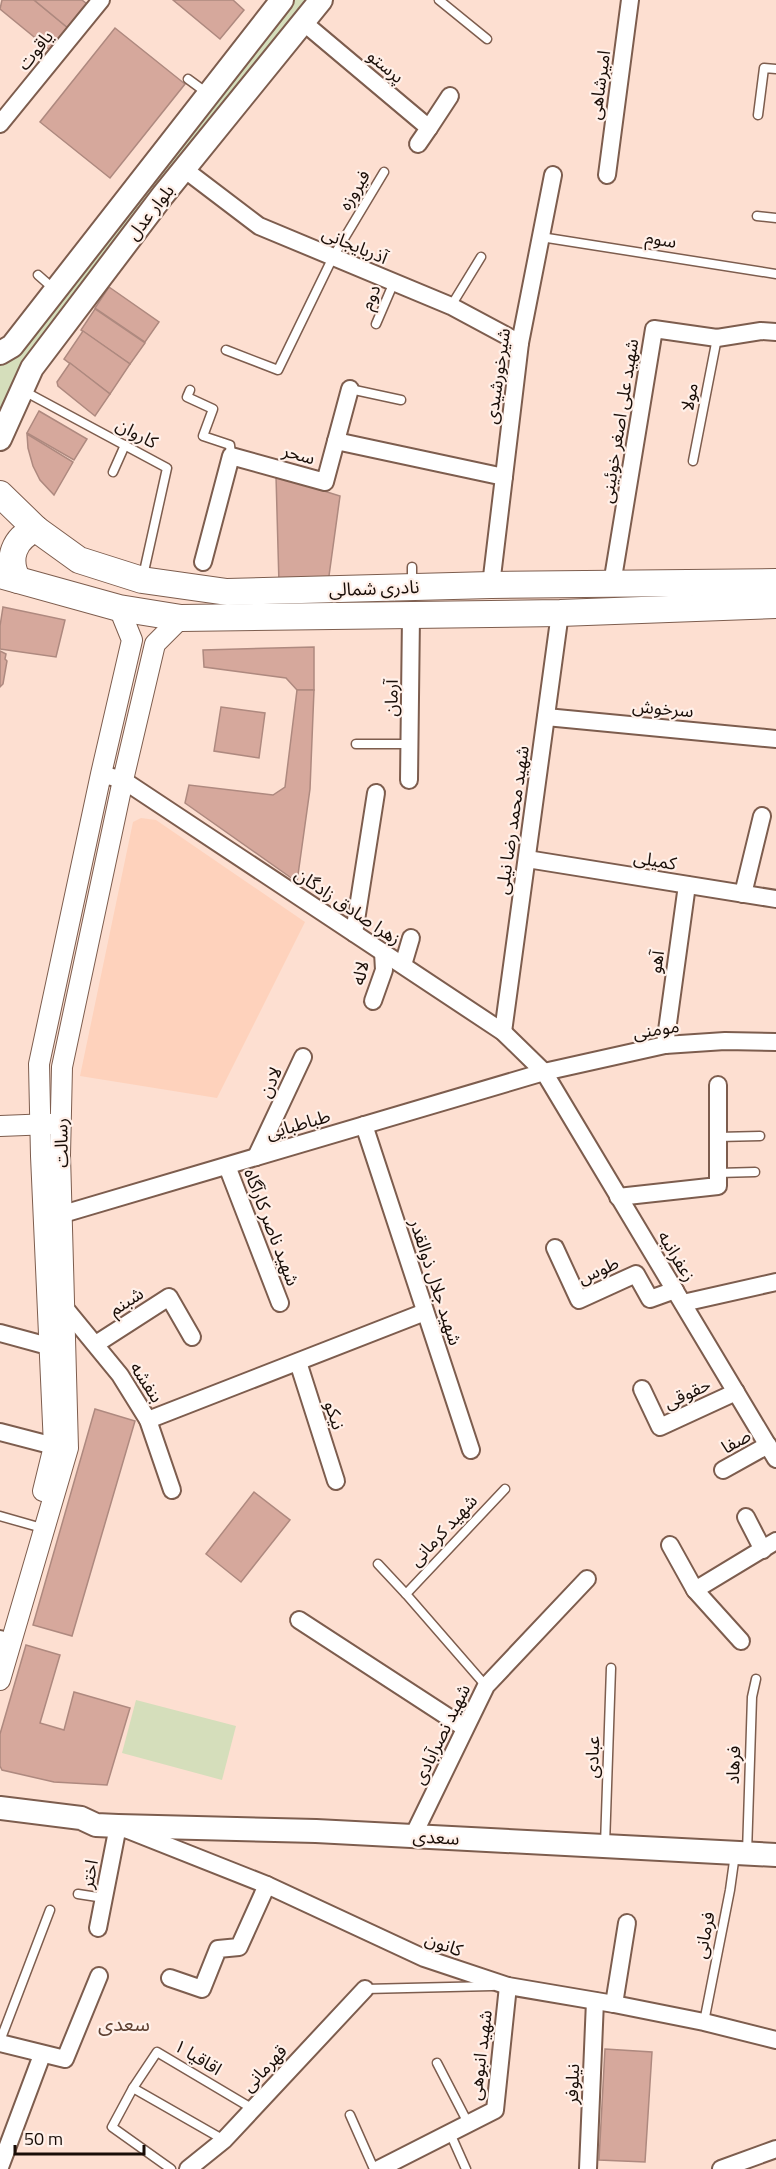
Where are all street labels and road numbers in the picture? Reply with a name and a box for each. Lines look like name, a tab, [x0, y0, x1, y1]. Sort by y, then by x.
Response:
street label: یاقوت	[10, 24, 60, 76]
street label: پرستو	[362, 42, 410, 90]
street label: امیرشاهی	[581, 48, 617, 122]
street label: فیروزه	[331, 165, 377, 215]
street label: بلوار عدل	[119, 178, 181, 246]
street label: آذربایجانی	[318, 219, 393, 271]
street label: سوم	[643, 223, 679, 256]
street label: دوم	[353, 280, 388, 314]
street label: شیرخورشیدی	[477, 326, 517, 426]
street label: شهید علی اصغر خوئینی	[593, 337, 645, 505]
street label: مولا	[673, 380, 705, 414]
street label: کاروان	[111, 411, 163, 456]
street label: سحر	[279, 436, 318, 471]
street label: نادری شمالی	[328, 573, 420, 603]
street label: آرمان	[377, 678, 405, 717]
street label: سرخوش	[631, 692, 695, 724]
street label: شهید محمد رضا نیلی	[488, 744, 536, 896]
street label: کمیلی	[632, 843, 679, 877]
street label: زهرا صادق زادگان	[289, 860, 407, 952]
street label: آهو	[641, 948, 671, 975]
street label: لاله	[344, 959, 376, 987]
street label: مومنی	[631, 1012, 681, 1046]
street label: لادن	[251, 1062, 289, 1102]
street label: طباطبایی	[263, 1102, 333, 1146]
street label: رسالت	[47, 1118, 75, 1168]
street label: شهید ناصر کارآگاه	[237, 1164, 307, 1290]
street label: شهید جلال ذوالقدر	[402, 1214, 469, 1349]
street label: زعفرانیه	[651, 1225, 703, 1287]
street label: طوس	[573, 1249, 623, 1291]
street label: شبنم	[103, 1280, 149, 1322]
street label: بنفشه	[124, 1356, 170, 1408]
street label: حقوقی	[659, 1370, 715, 1416]
street label: نیکو	[318, 1397, 352, 1433]
street label: صفا	[716, 1422, 756, 1460]
street label: شهید کرمانی	[402, 1488, 484, 1572]
street label: شهید نصرآبادی	[405, 1679, 477, 1789]
street label: عبادی	[578, 1735, 606, 1779]
street label: فرهاد	[719, 1745, 747, 1785]
street label: سعدی	[412, 1822, 460, 1852]
street label: اختر	[73, 1857, 105, 1892]
street label: فرمانی	[686, 1909, 722, 1961]
street label: کانون	[421, 1925, 467, 1963]
street label: شهید انبوهی	[461, 2008, 499, 2102]
street label: اقاقیا ۱	[169, 2032, 227, 2082]
street label: قهرمانی	[235, 2038, 293, 2098]
street label: نیلوفر	[558, 2063, 586, 2106]

